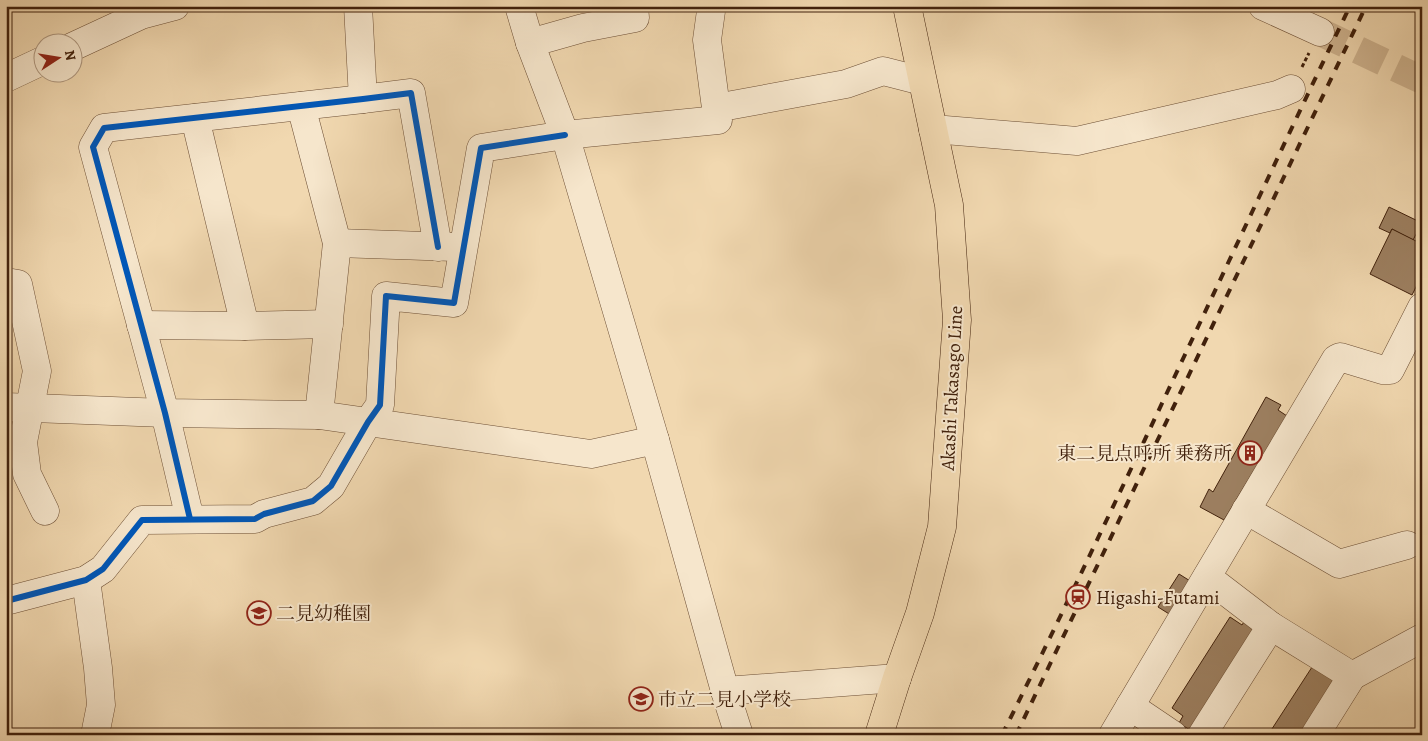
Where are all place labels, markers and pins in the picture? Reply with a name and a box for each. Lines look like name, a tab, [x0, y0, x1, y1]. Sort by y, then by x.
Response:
building icon: 東二見点呼所 乗務所	[1237, 440, 1263, 466]
place label: 東二見点呼所 乗務所	[1057, 441, 1232, 467]
station icon: Higashi-Futami	[1065, 584, 1091, 610]
place label: Higashi-Futami	[1096, 585, 1220, 611]
school or university icon: 二見幼稚園	[246, 600, 272, 626]
place label: 二見幼稚園	[276, 601, 371, 627]
school or university icon: 市立二見小学校	[628, 686, 654, 712]
place label: 市立二見小学校	[658, 687, 791, 713]

